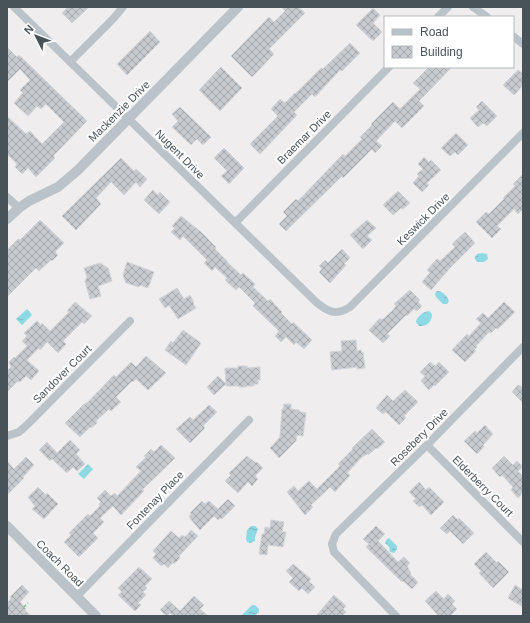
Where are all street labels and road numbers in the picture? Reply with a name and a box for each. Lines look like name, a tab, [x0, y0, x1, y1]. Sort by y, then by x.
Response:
street label: Mackenzie Drive	[86, 78, 152, 144]
street label: Braemar Drive	[275, 108, 333, 166]
street label: Nugent Drive	[153, 127, 207, 181]
street label: Keswick Drive	[394, 190, 452, 248]
street label: Sandover Court	[31, 343, 93, 405]
street label: Rosebery Drive	[388, 406, 450, 468]
street label: Elderberry Court	[450, 453, 516, 519]
street label: Fontenay Place	[124, 468, 186, 532]
street label: Coach Road	[34, 537, 86, 589]

